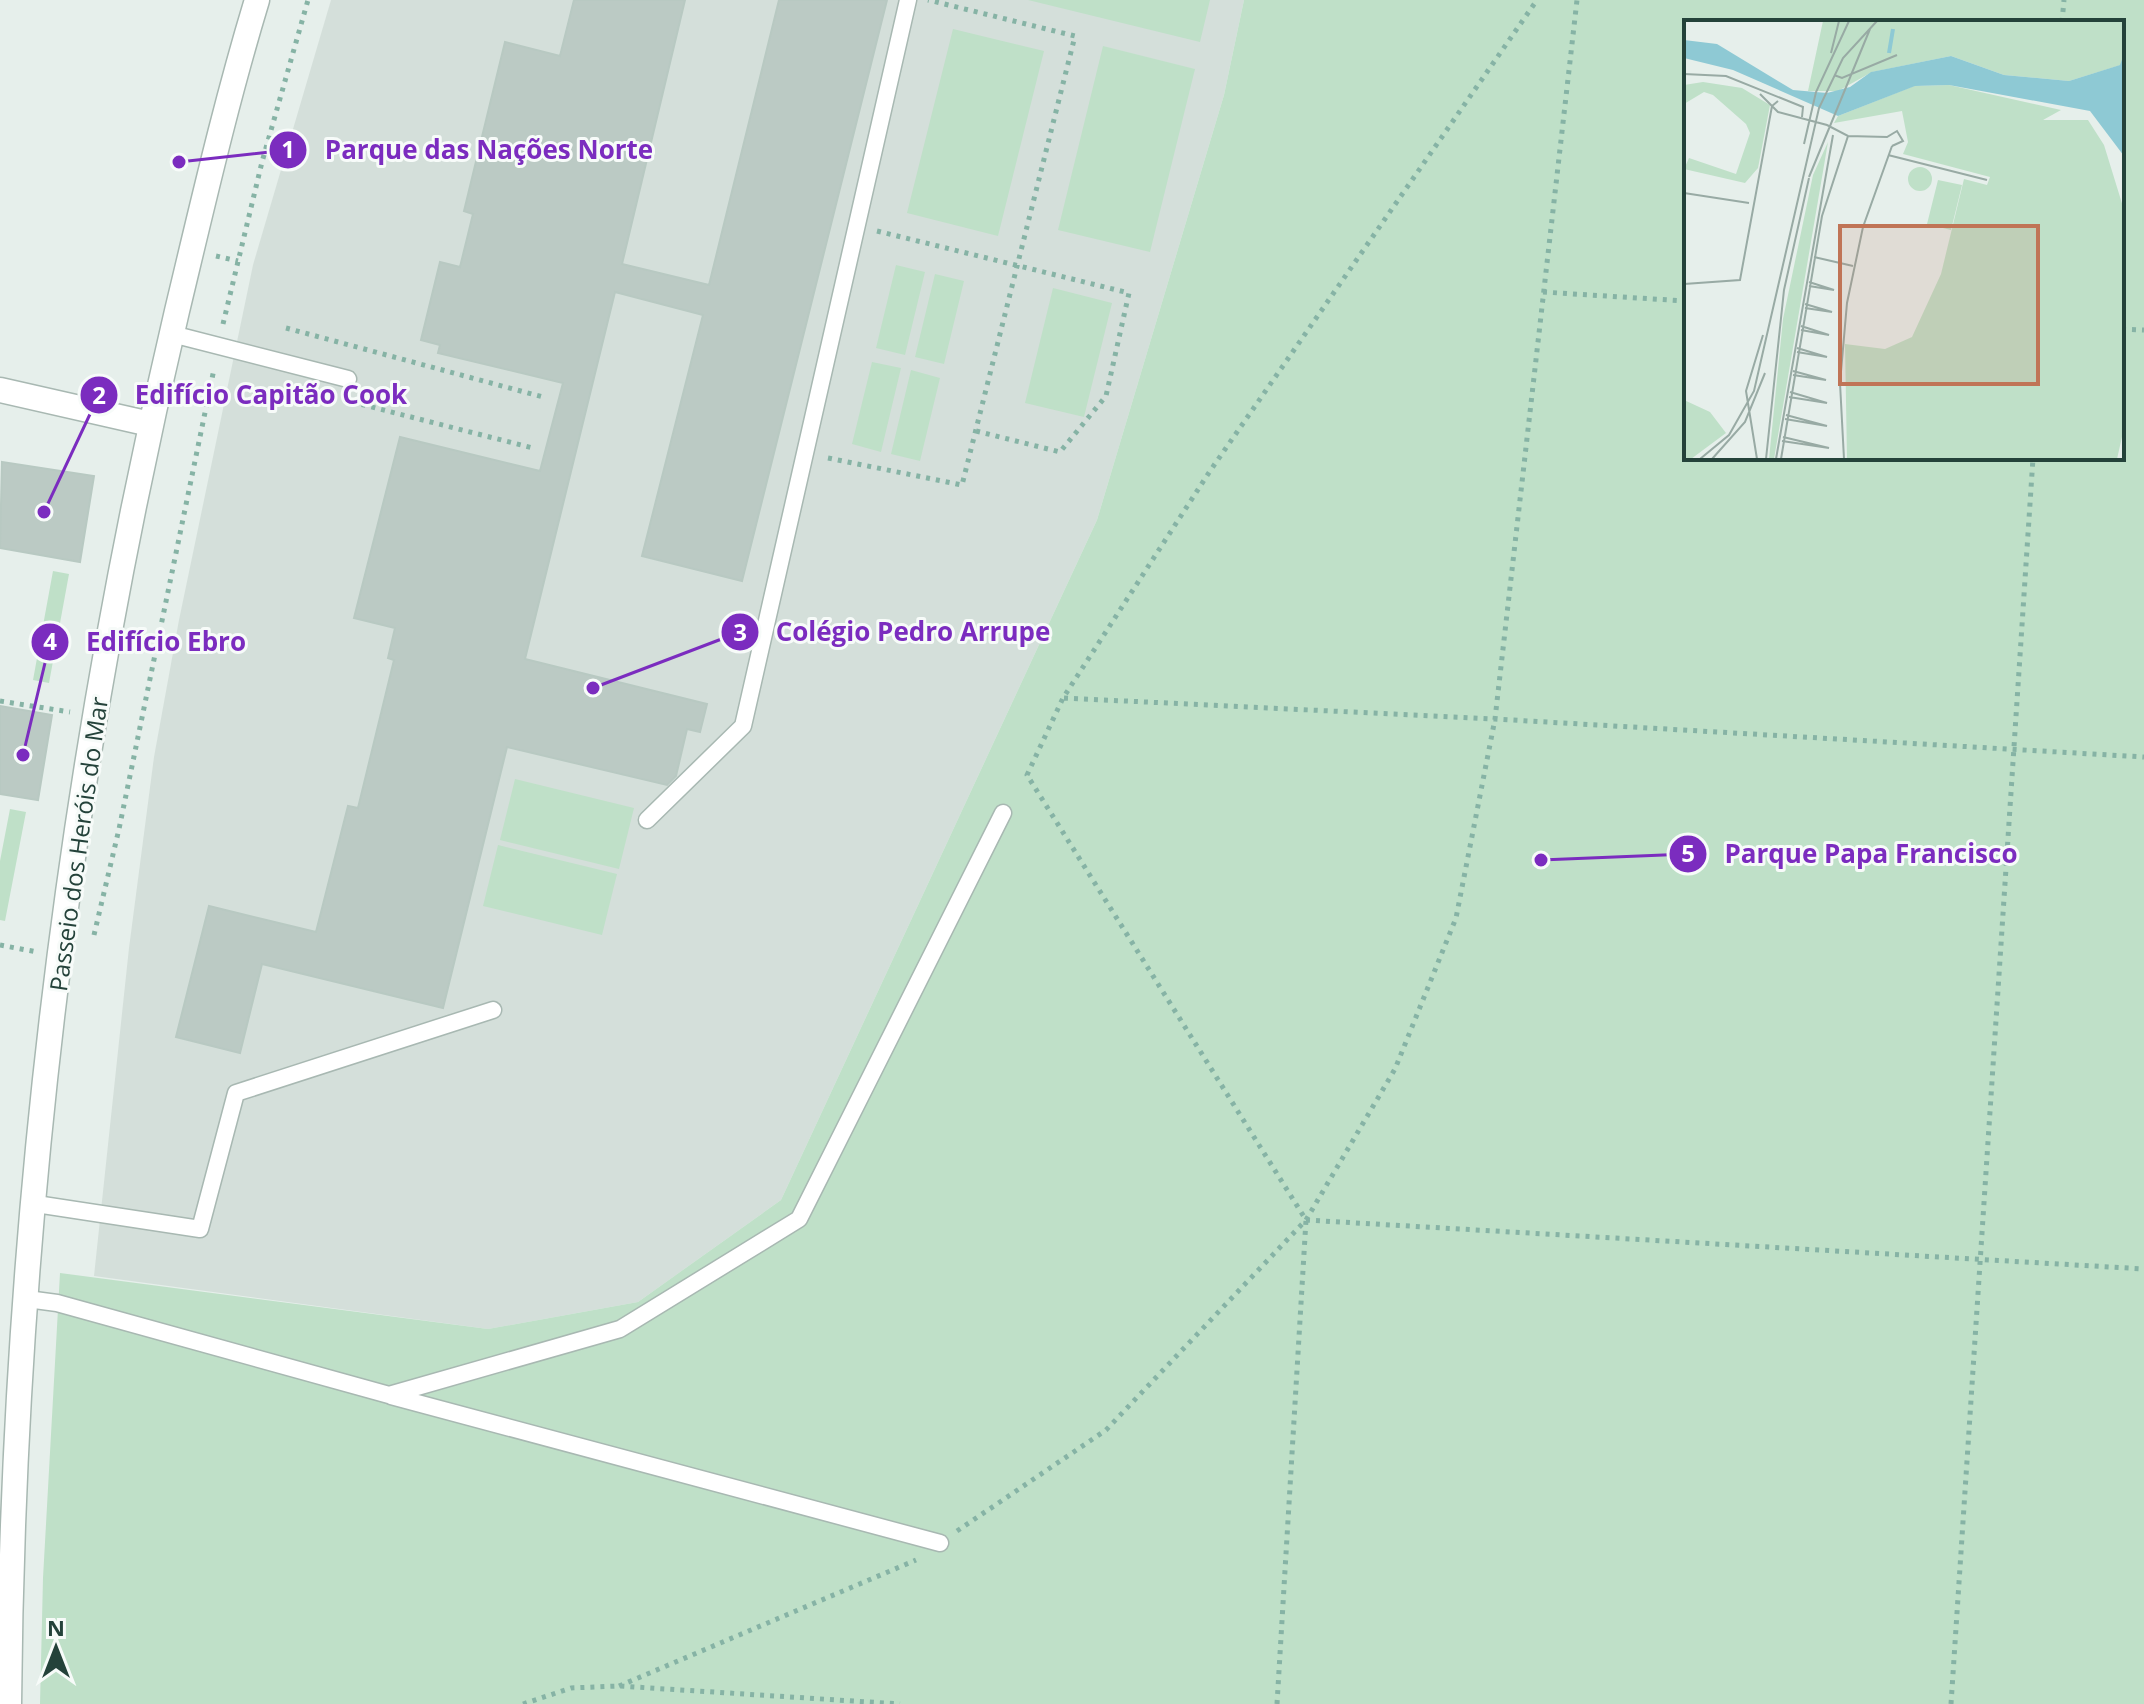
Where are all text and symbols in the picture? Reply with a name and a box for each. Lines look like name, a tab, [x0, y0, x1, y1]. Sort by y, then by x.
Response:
inset map	[1684, 20, 2124, 460]
callout: Parque das Nações Norte	[268, 125, 669, 175]
text: Parque das Nações Norte	[325, 131, 653, 167]
text: 1	[281, 132, 295, 165]
callout: Edifício Capitão Cook	[79, 370, 424, 420]
text: Edifício Capitão Cook	[135, 376, 408, 412]
text: 2	[92, 378, 106, 411]
callout: Colégio Pedro Arrupe	[720, 607, 1066, 657]
text: Colégio Pedro Arrupe	[776, 613, 1050, 649]
text: 3	[733, 615, 747, 648]
callout: Edifício Ebro	[30, 617, 262, 667]
text: Edifício Ebro	[86, 623, 246, 659]
text: 4	[43, 624, 57, 657]
street label: Passeio dos Heróis do Mar	[41, 695, 115, 993]
callout: Parque Papa Francisco	[1668, 829, 2033, 879]
text: Parque Papa Francisco	[1725, 835, 2018, 871]
text: 5	[1681, 836, 1695, 869]
north arrow	[16, 1608, 96, 1688]
text: N	[47, 1612, 65, 1642]

